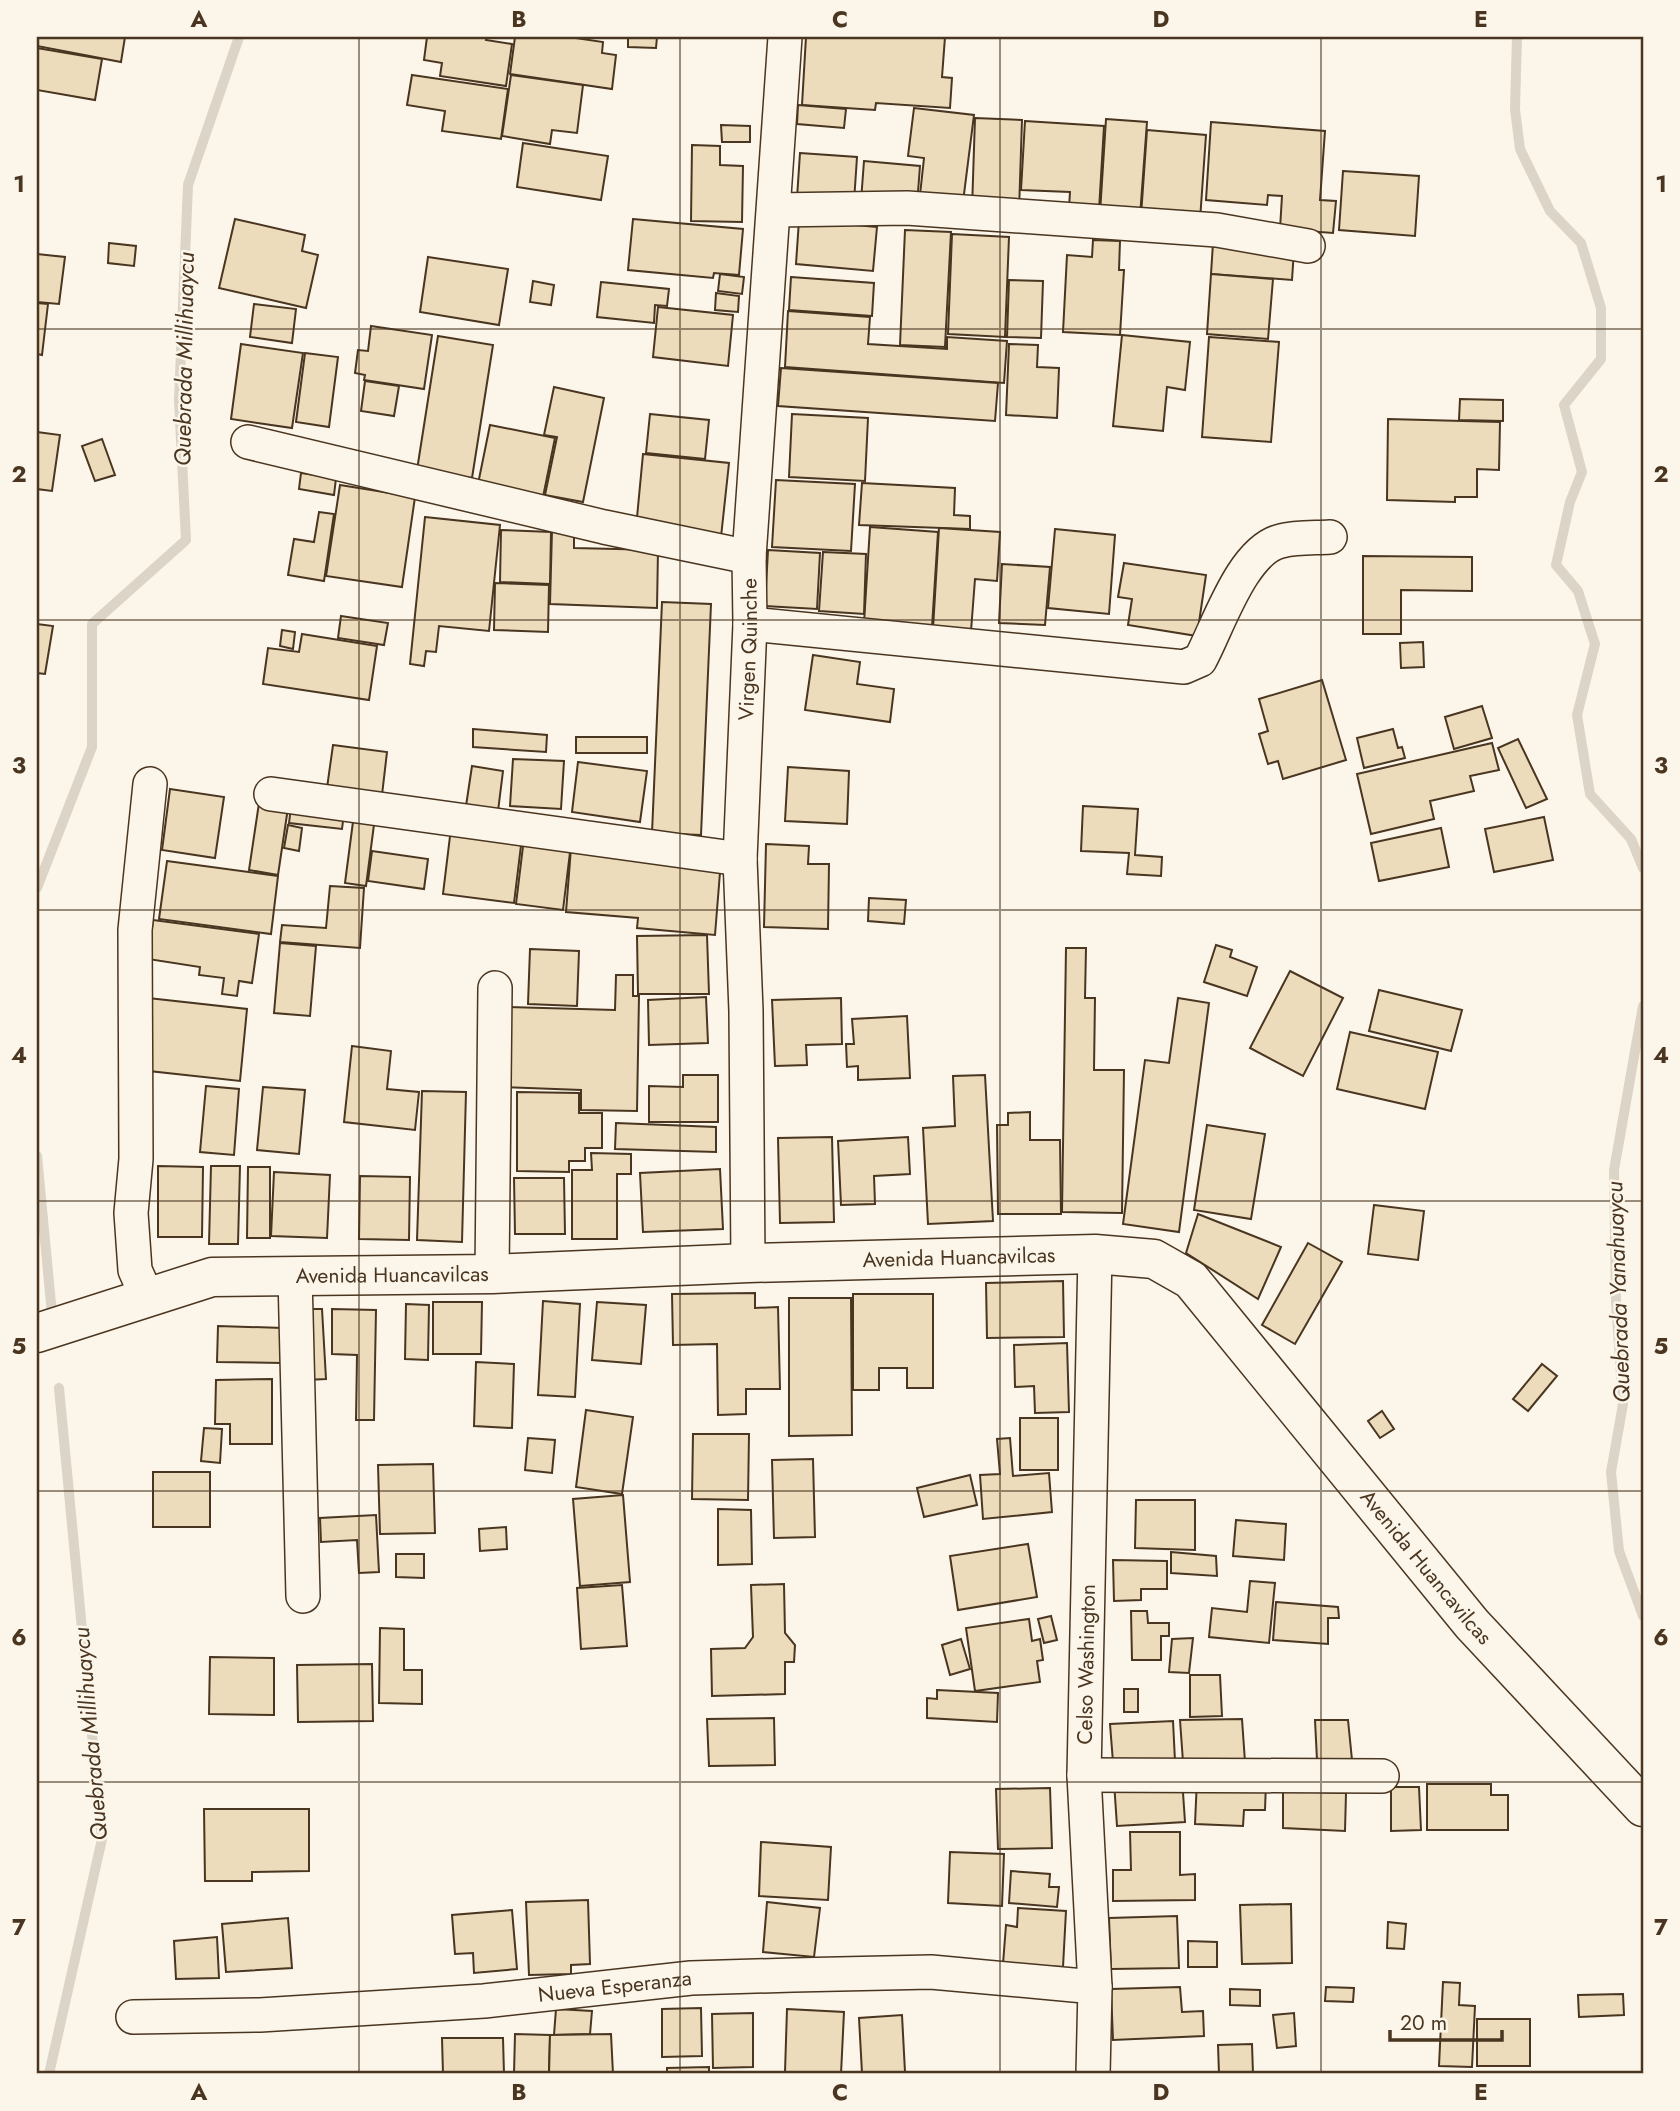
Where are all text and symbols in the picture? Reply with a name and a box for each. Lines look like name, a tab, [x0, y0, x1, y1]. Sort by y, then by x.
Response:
text: A	[190, 2, 208, 36]
text: B	[511, 2, 527, 36]
text: C	[832, 2, 848, 36]
text: D	[1153, 2, 1170, 36]
text: E	[1474, 2, 1488, 36]
text: 1	[13, 167, 25, 201]
text: 1	[1655, 167, 1667, 201]
water label: Quebrada Millihuaycu	[165, 251, 203, 466]
text: 2	[11, 457, 27, 491]
text: 2	[1653, 457, 1669, 491]
street label: Virgen Quinche	[731, 578, 765, 721]
text: 3	[12, 748, 26, 782]
text: 3	[1654, 748, 1668, 782]
text: 4	[11, 1038, 27, 1072]
text: 4	[1653, 1038, 1669, 1072]
water label: Quebrada Yanahuaycu	[1597, 1180, 1639, 1403]
street label: Avenida Huancavilcas	[862, 1240, 1056, 1275]
street label: Avenida Huancavilcas	[296, 1259, 489, 1291]
text: 5	[12, 1329, 26, 1363]
text: 5	[1654, 1329, 1668, 1363]
street label: Avenida Huancavilcas	[1353, 1483, 1499, 1651]
street label: Celso Washington	[1070, 1584, 1103, 1745]
text: 6	[11, 1620, 27, 1654]
text: 6	[1653, 1620, 1669, 1654]
water label: Quebrada Millihuaycu	[64, 1626, 116, 1842]
text: 7	[12, 1910, 26, 1944]
text: 7	[1654, 1910, 1668, 1944]
street label: Nueva Esperanza	[536, 1963, 693, 2010]
scale bar	[1390, 1999, 1502, 2043]
text: 20 m	[1400, 2008, 1447, 2038]
text: A	[190, 2075, 208, 2109]
text: B	[511, 2075, 527, 2109]
text: C	[832, 2075, 848, 2109]
text: D	[1153, 2075, 1170, 2109]
text: E	[1474, 2075, 1488, 2109]

